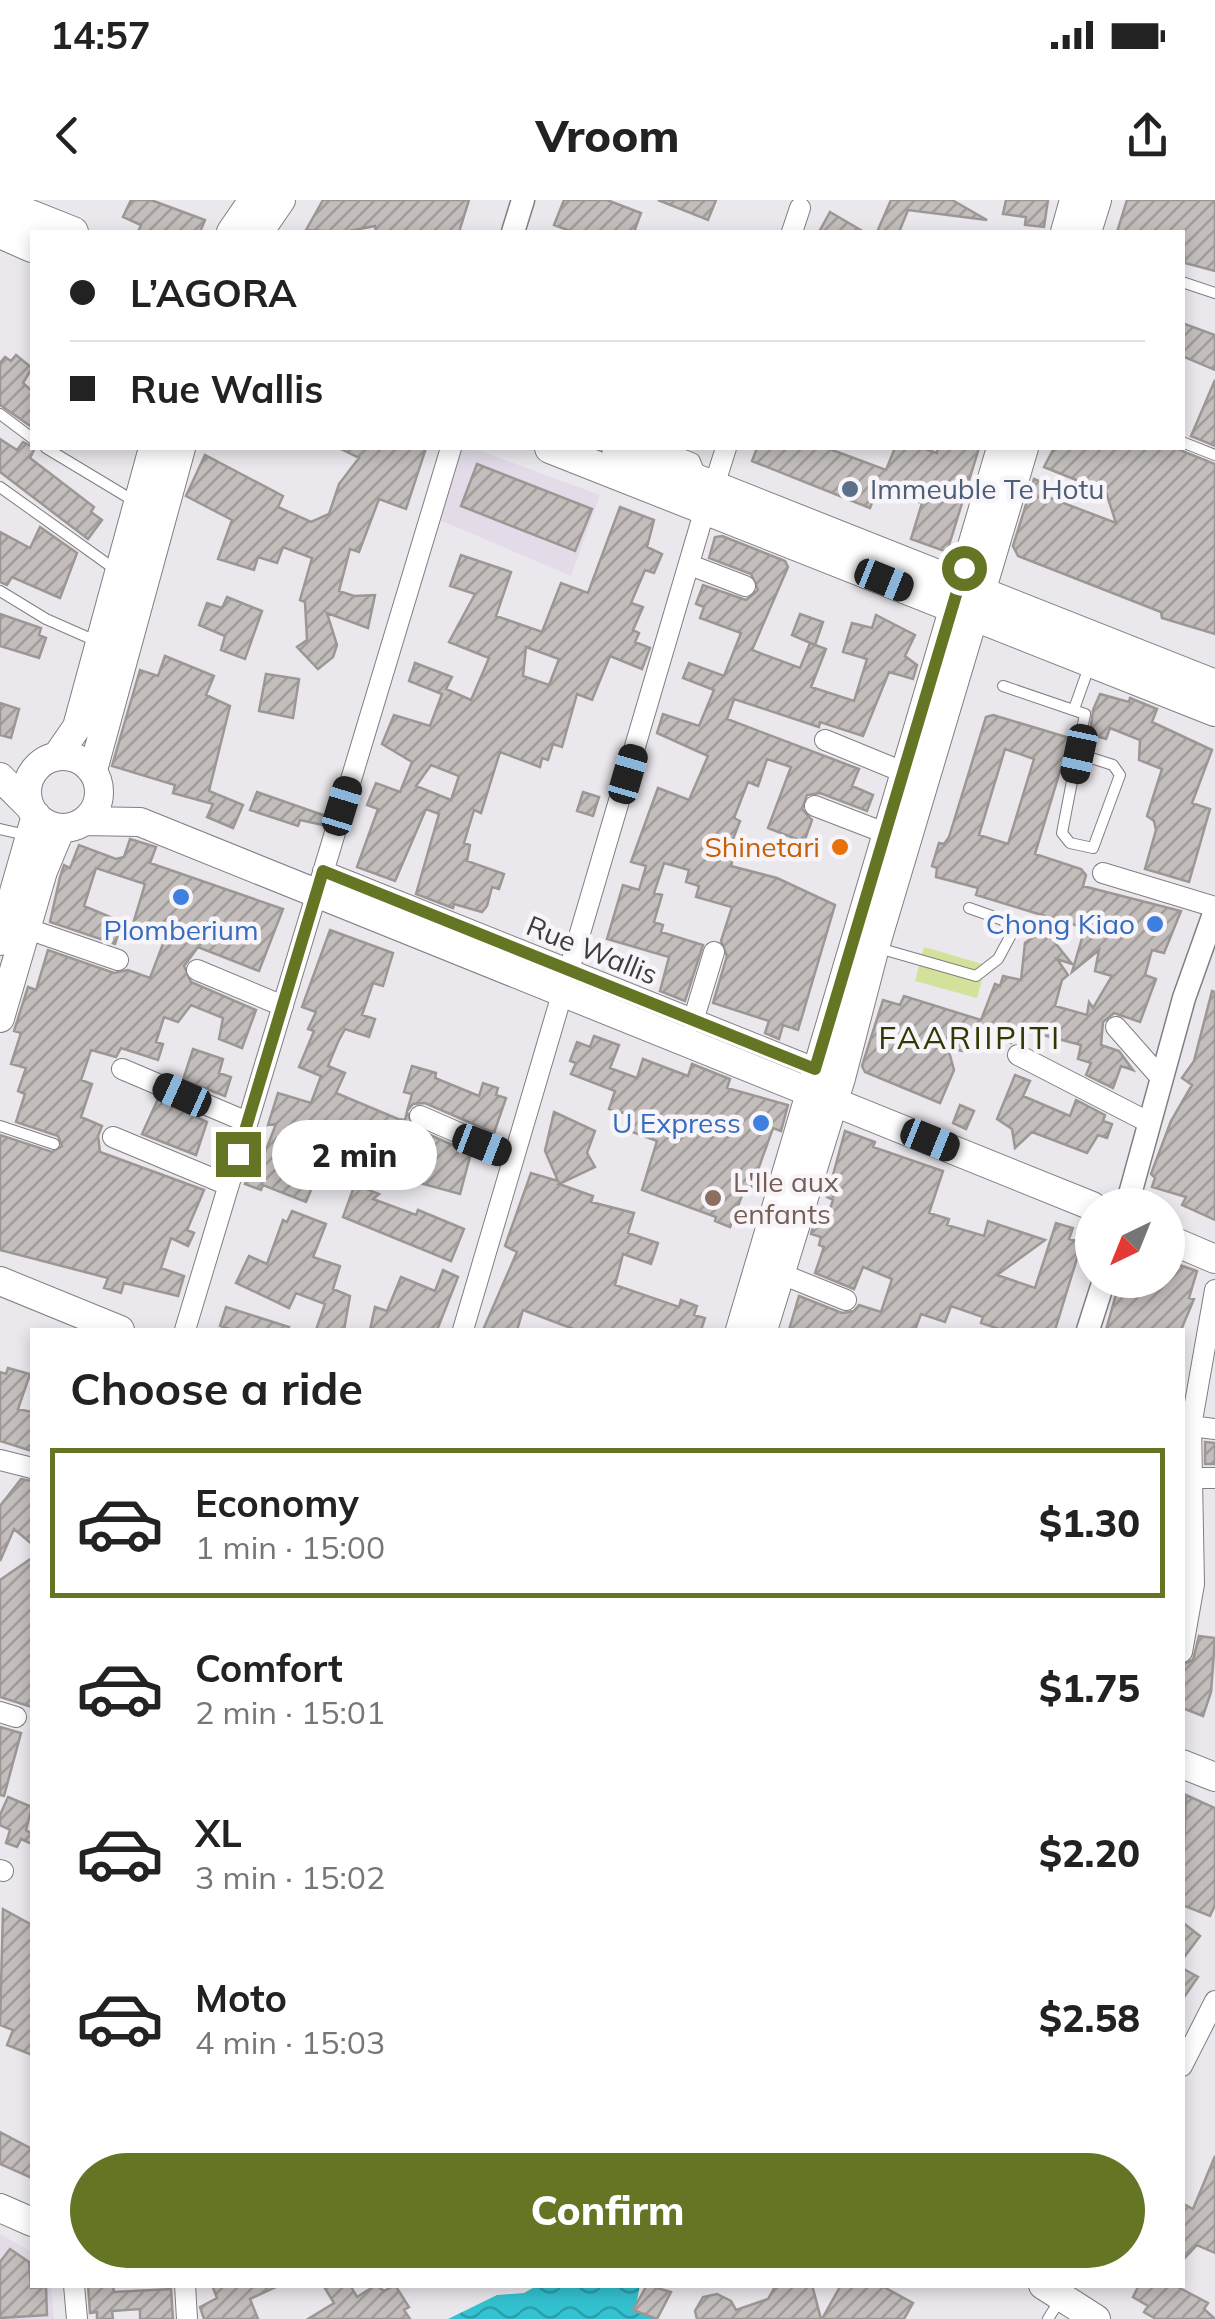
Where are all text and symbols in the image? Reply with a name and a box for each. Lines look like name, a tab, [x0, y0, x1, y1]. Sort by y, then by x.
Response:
text: 14:57	[50, 11, 151, 59]
text: Vroom	[536, 107, 679, 163]
icon: back	[40, 108, 95, 163]
icon: share	[1120, 108, 1175, 163]
text: L’AGORA	[130, 269, 297, 317]
text: Rue Wallis	[130, 365, 323, 413]
place label: Immeuble Te Hotu	[870, 471, 1104, 506]
marker: Immeuble Te Hotu	[839, 478, 861, 500]
route start	[942, 546, 987, 591]
car	[851, 555, 917, 605]
car	[1058, 722, 1100, 786]
car	[605, 741, 651, 807]
car	[319, 773, 365, 839]
place label: Shinetari	[704, 829, 820, 864]
marker: Shinetari	[829, 836, 851, 858]
marker: Plomberium	[170, 886, 192, 908]
place label: Chong Kiao	[986, 906, 1135, 941]
street label: Rue Wallis	[522, 907, 663, 992]
place label: Plomberium	[103, 912, 259, 947]
marker: Chong Kiao	[1144, 913, 1166, 935]
district label: FAARIIPITI	[878, 1017, 1062, 1057]
car	[148, 1069, 216, 1121]
place label: U Express	[612, 1105, 741, 1140]
marker: U Express	[750, 1112, 772, 1134]
car	[897, 1115, 963, 1165]
callout: 2 min	[273, 1119, 438, 1189]
car	[449, 1120, 515, 1170]
route end	[216, 1132, 261, 1177]
text: 2 min	[312, 1135, 397, 1175]
place label: L'Ile aux enfants	[733, 1164, 839, 1231]
marker: L'Ile aux enfants	[702, 1187, 724, 1209]
north arrow	[1075, 1188, 1185, 1298]
map controls	[1075, 1188, 1185, 1298]
text: Choose a ride	[70, 1360, 363, 1416]
icon: car	[75, 1478, 165, 1568]
text: Economy	[195, 1479, 359, 1527]
text: $1.30	[1039, 1499, 1140, 1547]
text: 1 min · 15:00	[195, 1527, 385, 1567]
icon: car	[75, 1643, 165, 1733]
text: Comfort	[195, 1644, 343, 1692]
text: $1.75	[1039, 1664, 1140, 1712]
text: 2 min · 15:01	[195, 1692, 385, 1732]
icon: car	[75, 1808, 165, 1898]
text: XL	[195, 1809, 242, 1857]
text: $2.20	[1039, 1829, 1140, 1877]
text: 3 min · 15:02	[195, 1857, 385, 1897]
icon: car	[75, 1973, 165, 2063]
text: Moto	[195, 1974, 287, 2022]
text: $2.58	[1039, 1994, 1140, 2042]
text: 4 min · 15:03	[195, 2022, 385, 2062]
button: Confirm	[70, 2153, 1145, 2268]

